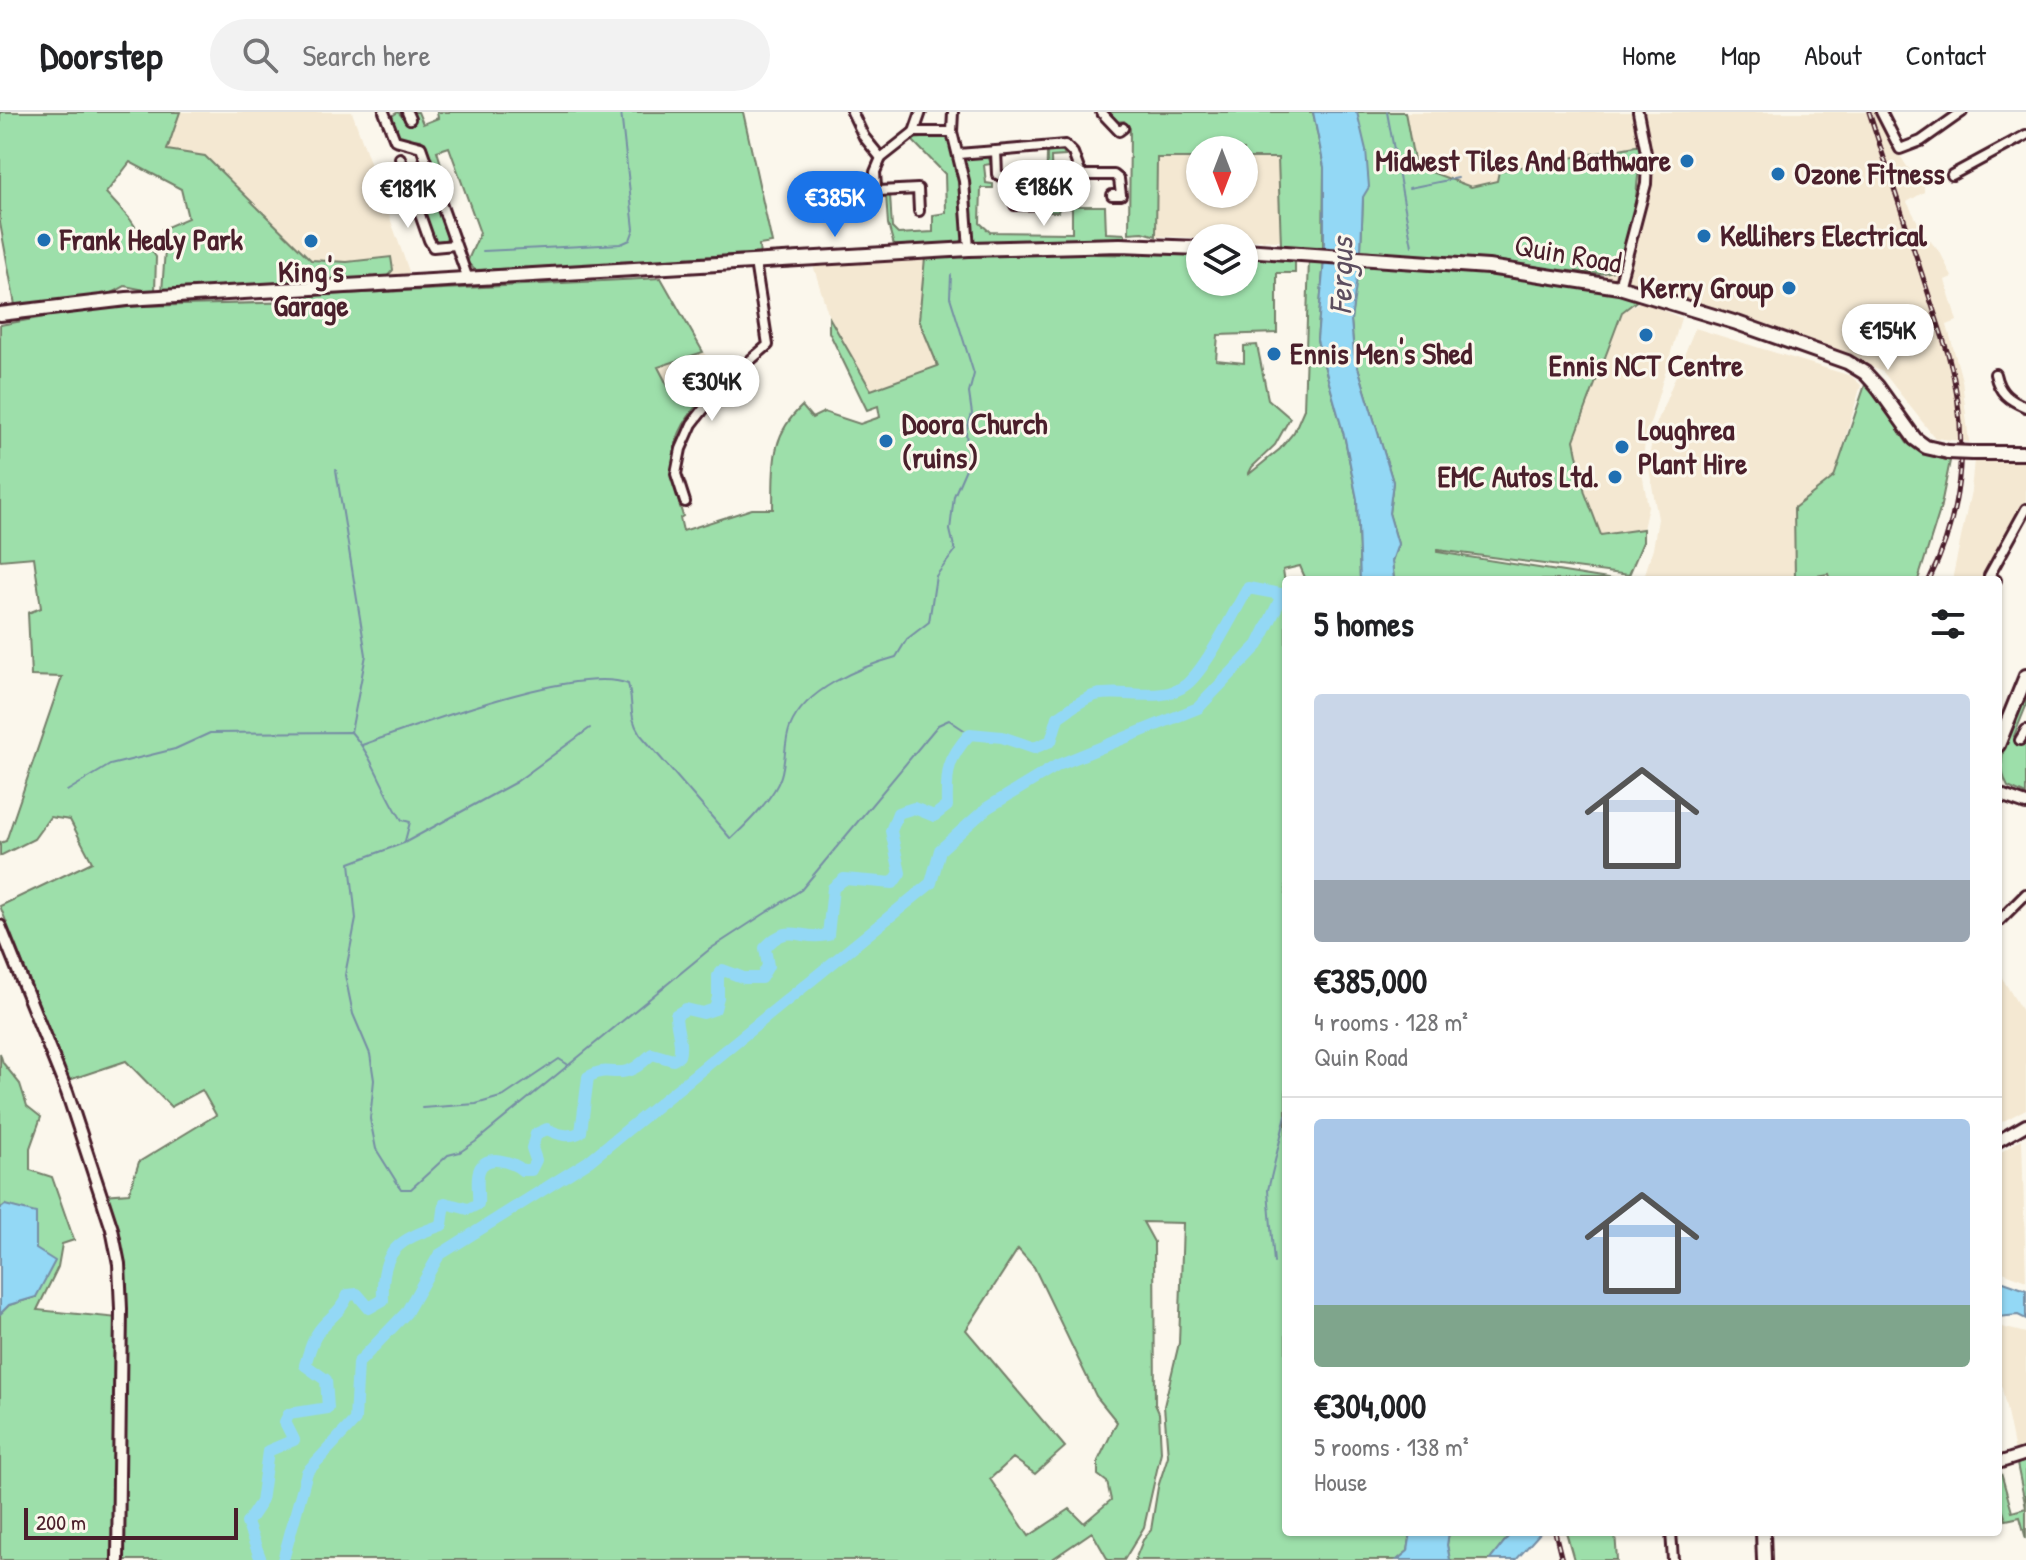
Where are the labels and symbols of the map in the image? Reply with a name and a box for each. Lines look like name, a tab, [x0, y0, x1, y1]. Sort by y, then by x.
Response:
north arrow	[1186, 136, 1258, 208]
place label: Midwest Tiles And Bathware	[1375, 140, 1671, 180]
marker: Midwest Tiles And Bathware	[1678, 152, 1696, 170]
place label: Ozone Fitness	[1794, 153, 1945, 193]
pin: €186K	[988, 160, 1100, 228]
pin: €181K	[352, 162, 464, 230]
marker: Ozone Fitness	[1769, 165, 1787, 183]
pin: €385K	[779, 171, 891, 239]
place label: Kellihers Electrical	[1720, 215, 1928, 255]
place label: Frank Healy Park	[59, 219, 244, 260]
street label: Quin Road	[1512, 224, 1625, 282]
marker: Kellihers Electrical	[1695, 227, 1713, 245]
marker: Frank Healy Park	[35, 231, 53, 249]
marker: King's Garage	[302, 232, 320, 250]
water label: Fergus	[1318, 235, 1363, 315]
place label: King's Garage	[274, 251, 348, 326]
place label: Kerry Group	[1640, 267, 1773, 308]
marker: Kerry Group	[1780, 279, 1798, 297]
pin: €154K	[1832, 304, 1944, 372]
marker: Ennis NCT Centre	[1637, 326, 1655, 344]
place label: Ennis Men's Shed	[1290, 333, 1473, 373]
marker: Ennis Men's Shed	[1265, 345, 1283, 363]
place label: Ennis NCT Centre	[1549, 345, 1743, 385]
pin: €304K	[656, 355, 768, 423]
place label: Doora Church (ruins)	[902, 403, 1048, 477]
place label: Loughrea Plant Hire	[1638, 409, 1747, 483]
marker: Doora Church (ruins)	[877, 432, 895, 450]
marker: Loughrea Plant Hire	[1613, 438, 1631, 456]
place label: EMC Autos Ltd.	[1437, 456, 1599, 496]
marker: EMC Autos Ltd.	[1606, 468, 1624, 486]
scale bar	[24, 1504, 238, 1540]

